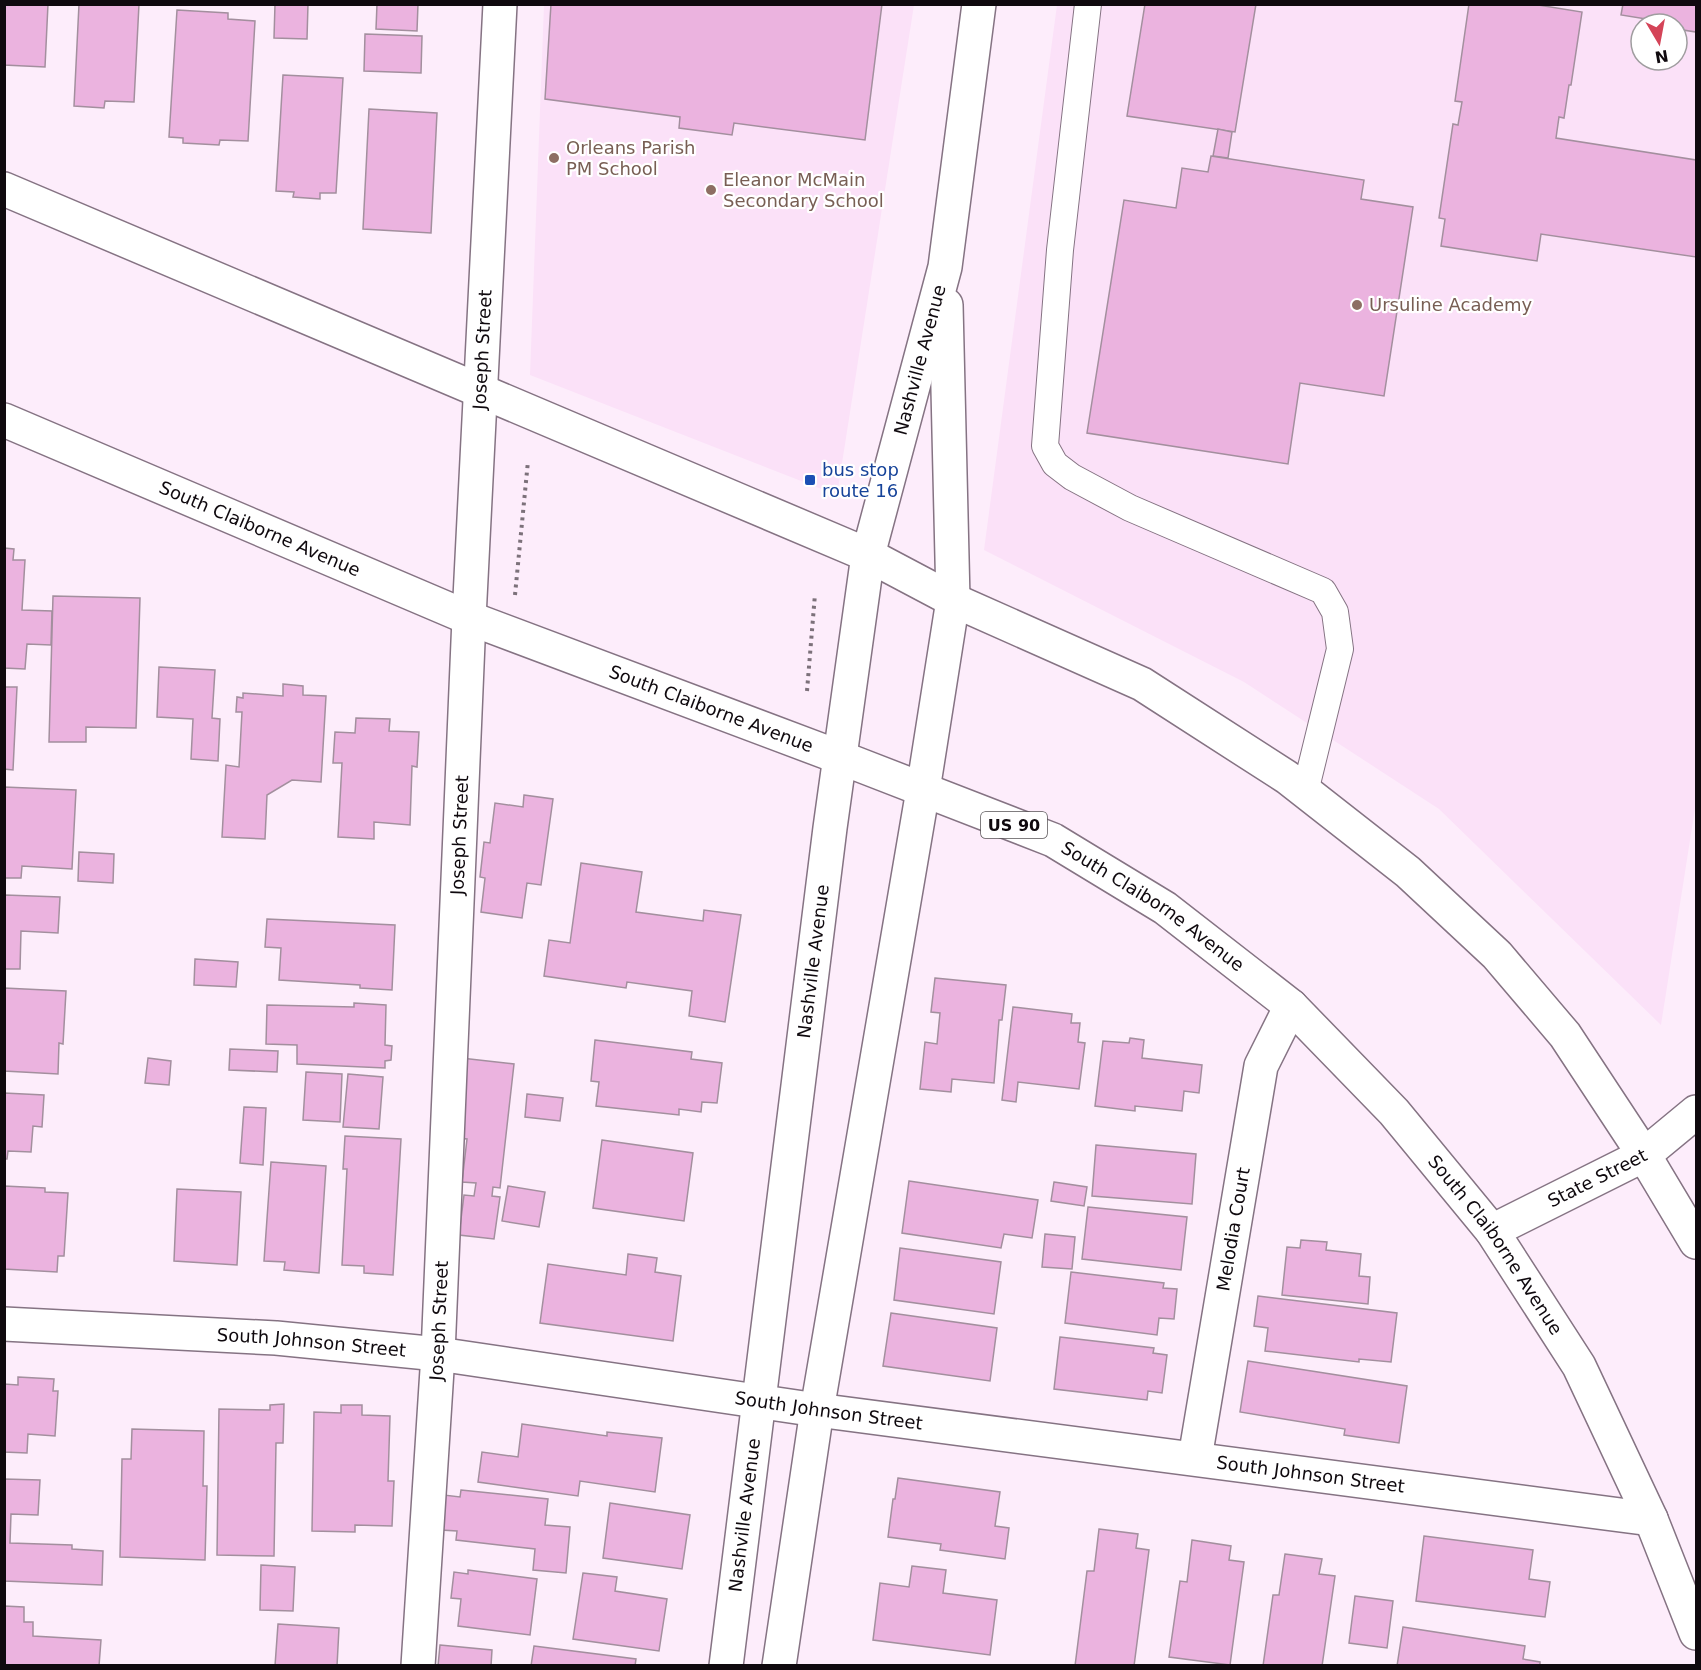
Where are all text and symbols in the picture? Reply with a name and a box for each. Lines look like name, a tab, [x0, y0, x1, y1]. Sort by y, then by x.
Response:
north arrow	[1629, 12, 1689, 72]
text: N	[1653, 46, 1670, 67]
place label: Orleans Parish PM School	[566, 137, 695, 179]
marker: Orleans Parish PM School	[547, 151, 561, 165]
place label: Eleanor McMain Secondary School	[723, 169, 884, 211]
marker: Eleanor McMain Secondary School	[704, 183, 718, 197]
street label: Nashville Avenue	[890, 282, 950, 437]
street label: Joseph Street	[468, 289, 496, 411]
place label: Ursuline Academy	[1369, 294, 1533, 315]
marker: Ursuline Academy	[1350, 298, 1364, 312]
place label: bus stop route 16	[822, 459, 899, 501]
marker: bus stop route 16	[803, 473, 817, 487]
street label: South Claiborne Avenue	[156, 476, 364, 581]
street label: South Claiborne Avenue	[606, 661, 816, 756]
street label: Joseph Street	[446, 775, 472, 897]
road number: US 90	[981, 812, 1047, 838]
street label: South Claiborne Avenue	[1058, 837, 1248, 975]
street label: Nashville Avenue	[793, 883, 833, 1039]
street label: State Street	[1544, 1144, 1650, 1211]
street label: South Claiborne Avenue	[1424, 1151, 1567, 1338]
street label: Melodia Court	[1212, 1166, 1254, 1293]
street label: Joseph Street	[425, 1260, 452, 1382]
street label: South Johnson Street	[216, 1324, 407, 1361]
street label: South Johnson Street	[733, 1387, 924, 1434]
street label: Nashville Avenue	[724, 1437, 764, 1593]
street label: South Johnson Street	[1215, 1451, 1406, 1497]

